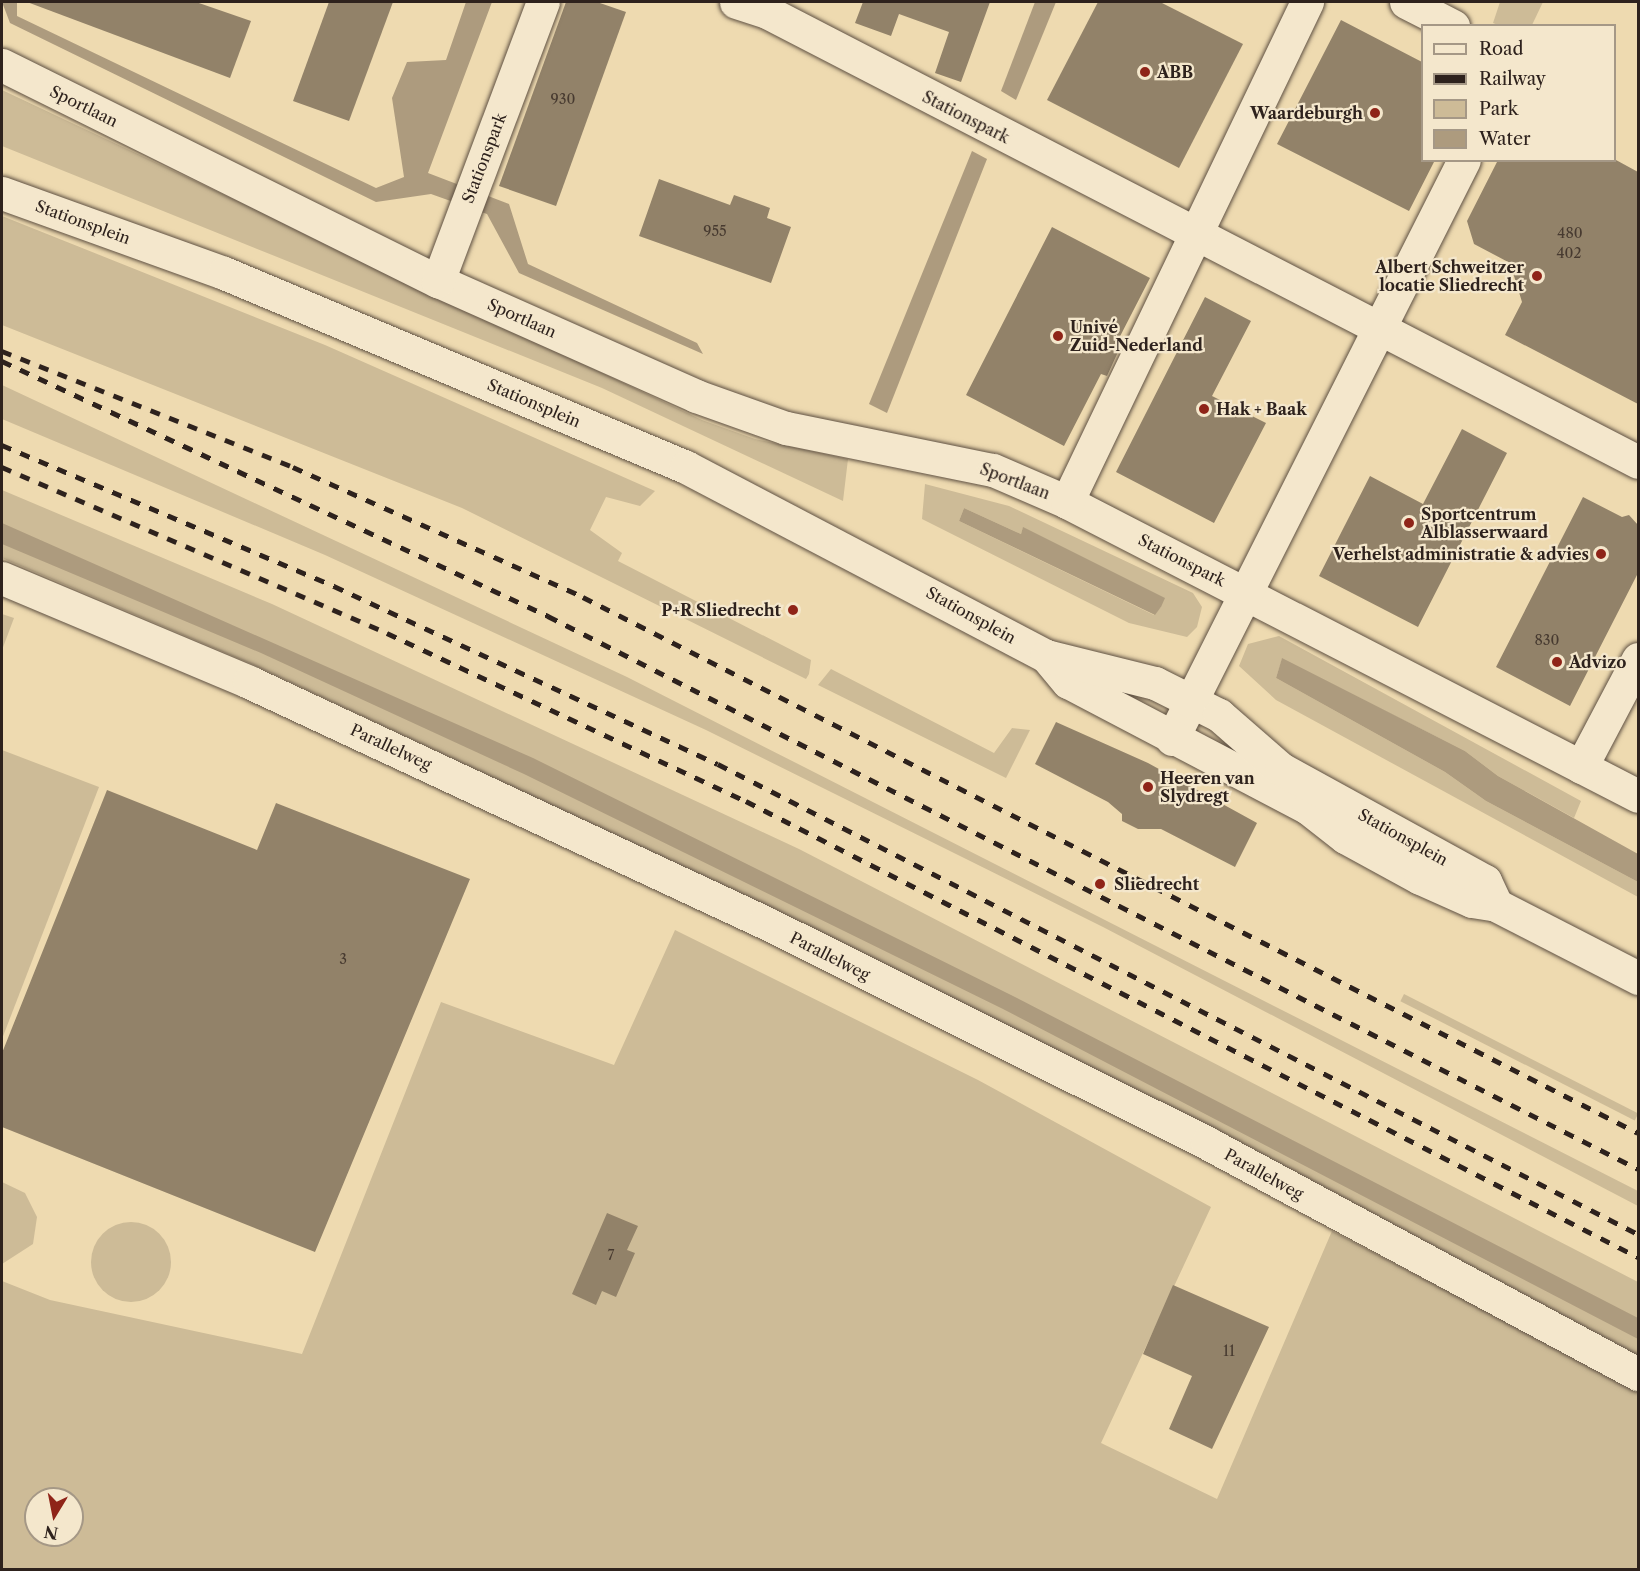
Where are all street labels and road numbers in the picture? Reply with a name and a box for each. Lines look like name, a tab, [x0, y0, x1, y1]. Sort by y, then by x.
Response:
street label: Sportlaan	[47, 81, 121, 131]
street label: Stationspark	[919, 87, 1013, 147]
street label: Stationspark	[458, 110, 510, 206]
street label: Stationsplein	[33, 196, 133, 248]
street label: Sportlaan	[485, 294, 559, 342]
street label: Stationsplein	[484, 375, 584, 431]
street label: Sportlaan	[977, 459, 1053, 503]
street label: Stationspark	[1135, 530, 1229, 590]
street label: Stationsplein	[923, 582, 1019, 648]
street label: Parallelweg	[347, 720, 435, 774]
street label: Stationsplein	[1355, 804, 1451, 870]
street label: Parallelweg	[787, 928, 873, 984]
street label: Parallelweg	[1221, 1144, 1307, 1204]

